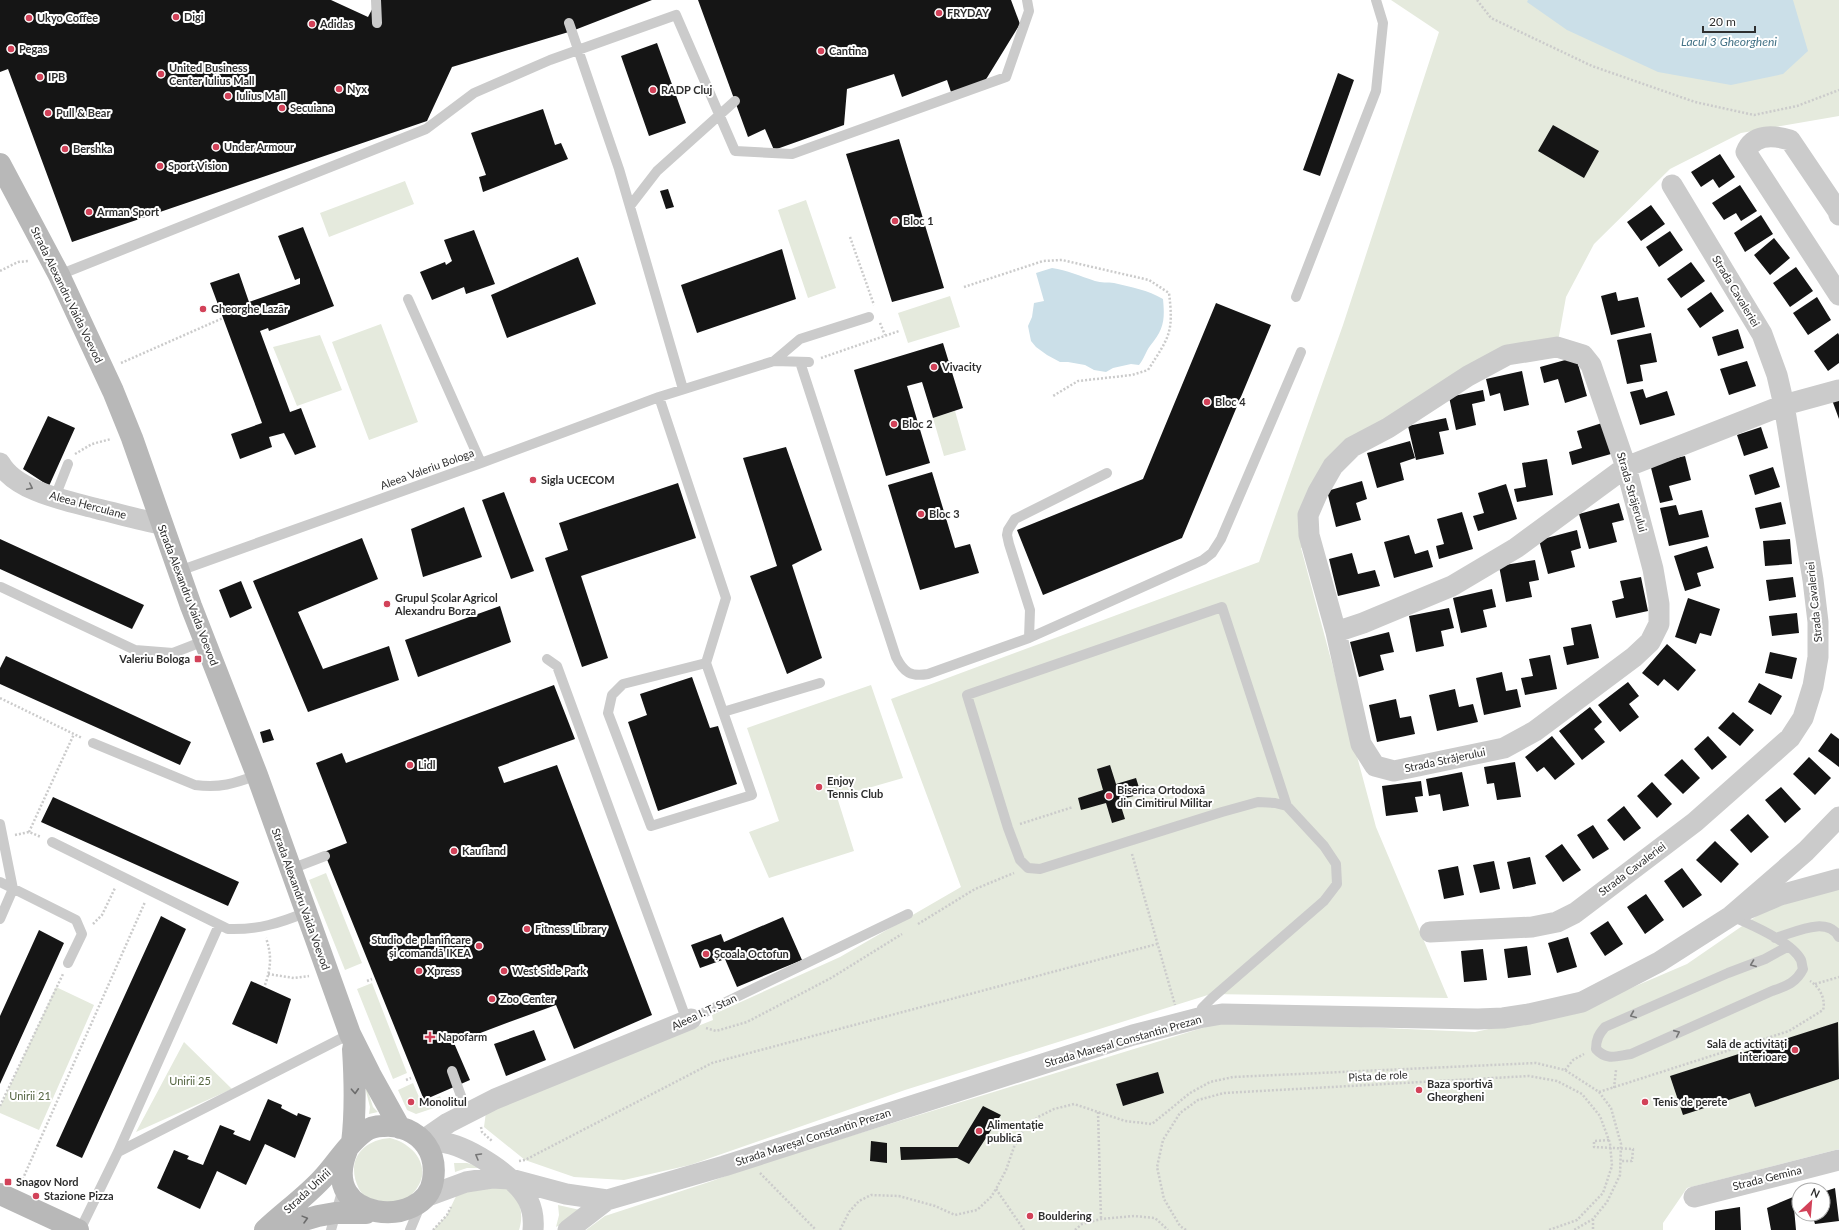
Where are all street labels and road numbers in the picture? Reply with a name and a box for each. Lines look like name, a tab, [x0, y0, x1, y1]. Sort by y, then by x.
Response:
street label: Strada Alexandru Vaida Voevod	[29, 225, 106, 365]
street label: Strada Cavaleriei	[1710, 253, 1763, 329]
street label: Aleea Valeriu Bologa	[378, 446, 476, 492]
street label: Strada Străjerului	[1615, 450, 1650, 534]
street label: Aleea Herculane	[48, 488, 128, 521]
street label: Strada Alexandru Vaida Voevod	[156, 522, 221, 667]
street label: Strada Cavaleriei	[1803, 561, 1824, 643]
street label: Strada Străjerului	[1403, 745, 1487, 774]
street label: Strada Alexandru Vaida Voevod	[270, 826, 333, 972]
street label: Strada Cavaleriei	[1596, 839, 1668, 898]
street label: Aleea I. T. Stan	[669, 991, 738, 1032]
street label: Strada Mareșal Constantin Prezan	[1043, 1012, 1203, 1069]
street label: Pista de role	[1348, 1067, 1408, 1084]
street label: Strada Mareșal Constantin Prezan	[734, 1105, 892, 1168]
street label: Strada Gemina	[1731, 1163, 1803, 1192]
street label: Strada Unirii	[280, 1165, 333, 1216]

